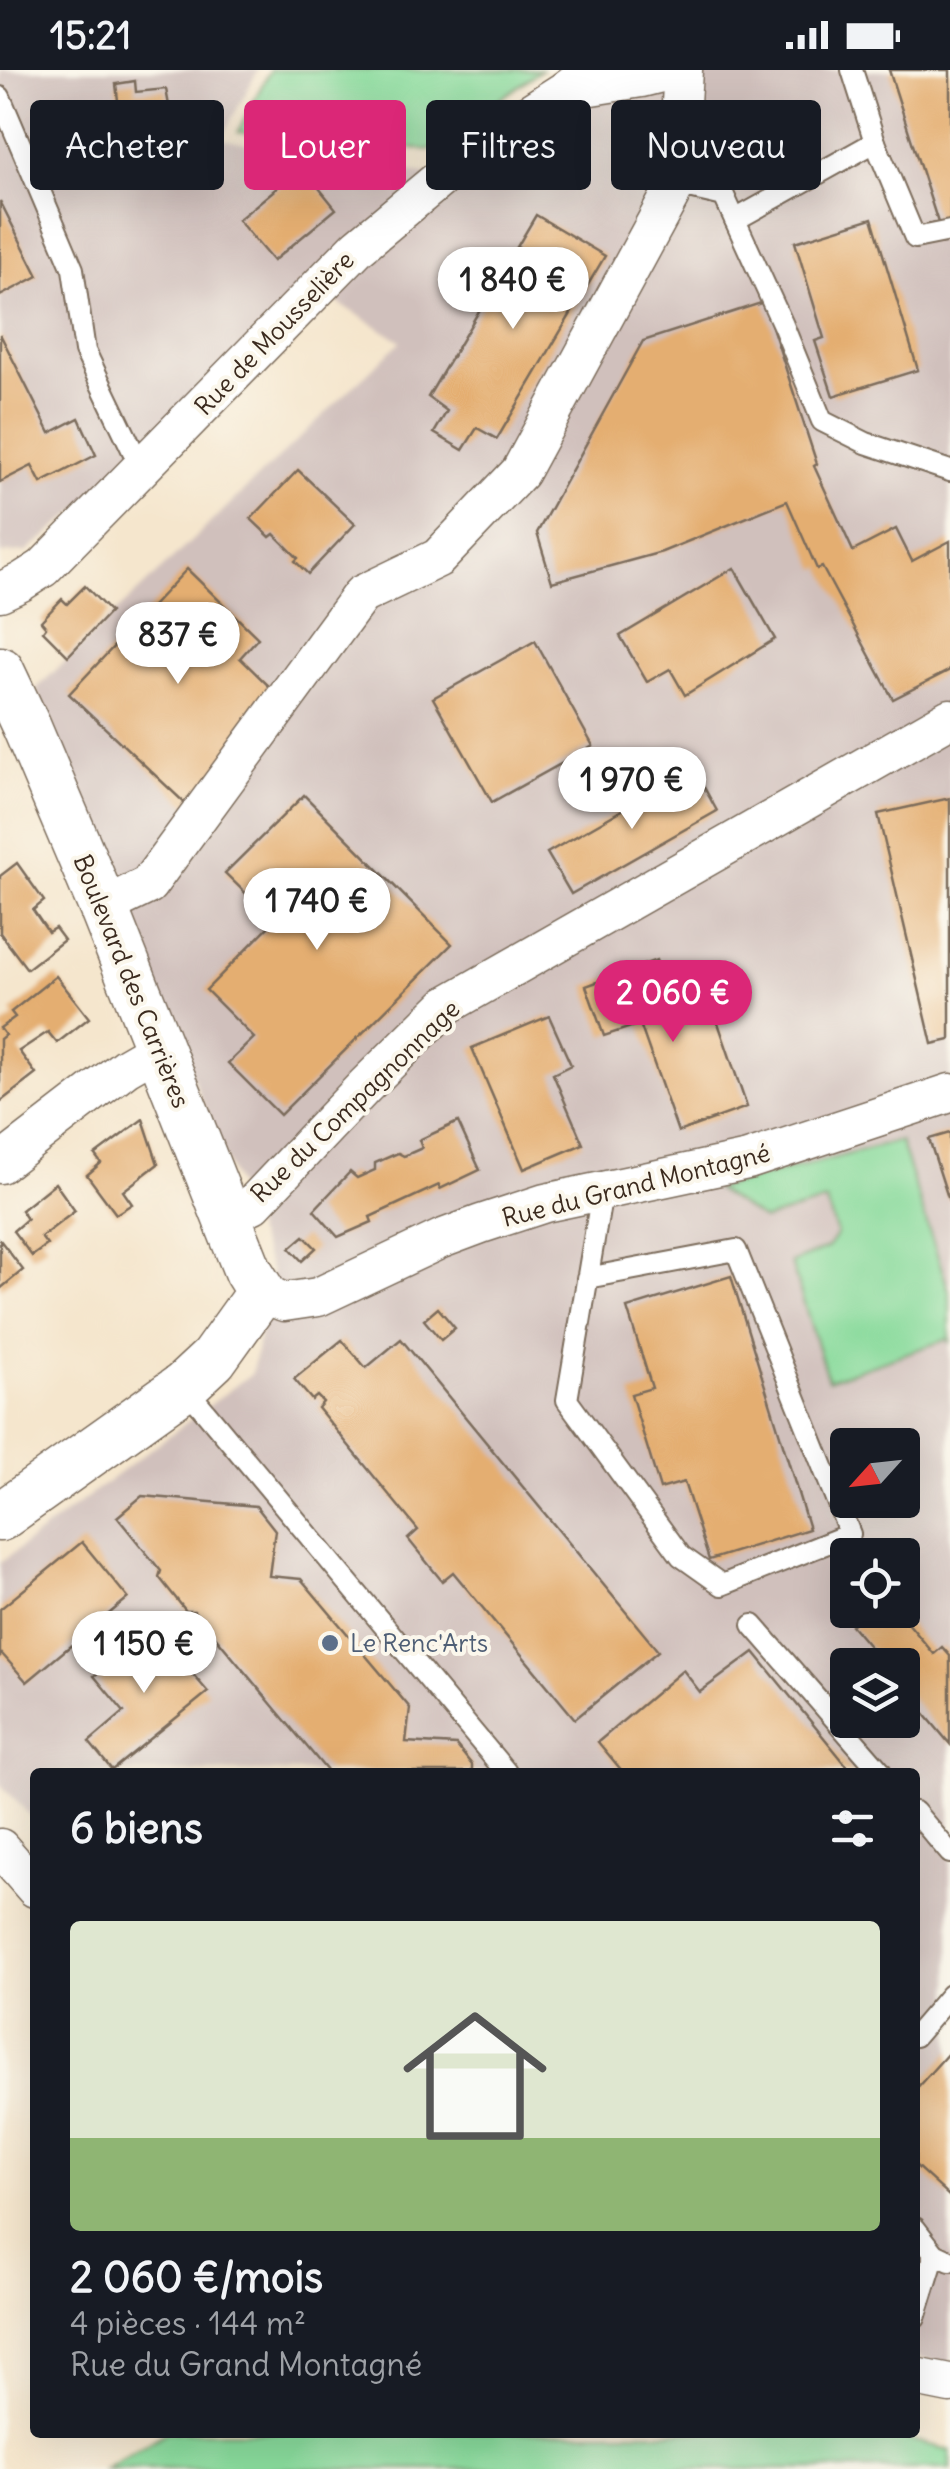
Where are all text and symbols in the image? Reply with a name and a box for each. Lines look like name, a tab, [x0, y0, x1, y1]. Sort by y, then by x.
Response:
text: 15:21	[50, 12, 131, 59]
chip: Acheter	[30, 100, 224, 190]
chip: Louer	[244, 100, 406, 190]
chip: Filtres	[426, 100, 591, 190]
chip: Nouveau	[611, 100, 821, 190]
street label: Rue de Mousselière	[187, 244, 361, 422]
pin: 1 840 €	[421, 247, 605, 332]
text: 1 840 €	[460, 259, 566, 300]
pin: 837 €	[108, 602, 248, 687]
text: 837 €	[138, 614, 218, 655]
pin: 1 970 €	[540, 747, 724, 832]
text: 1 970 €	[580, 759, 684, 800]
street label: Boulevard des Carrières	[66, 850, 198, 1112]
pin: 1 740 €	[225, 868, 409, 953]
text: 1 740 €	[265, 880, 369, 921]
pin: 2 060 €	[581, 960, 765, 1045]
text: 2 060 €	[616, 972, 730, 1013]
street label: Rue du Compagnonnage	[244, 993, 466, 1209]
street label: Rue du Grand Montagné	[499, 1136, 773, 1234]
north arrow	[830, 1428, 920, 1518]
map controls	[830, 1428, 920, 1738]
button: locate	[830, 1538, 920, 1628]
pin: 1 150 €	[52, 1611, 236, 1696]
text: 1 150 €	[94, 1623, 194, 1664]
place label: Le Renc'Arts	[350, 1627, 488, 1659]
marker: Le Renc'Arts	[319, 1632, 341, 1654]
button: layers	[830, 1648, 920, 1738]
icon: filters	[825, 1801, 880, 1856]
text: 6 biens	[70, 1802, 203, 1854]
icon: home	[385, 1986, 565, 2166]
text: 2 060 €/mois	[70, 2251, 323, 2303]
text: 4 pièces · 144 m²	[70, 2303, 306, 2344]
text: Rue du Grand Montagné	[70, 2344, 422, 2385]

